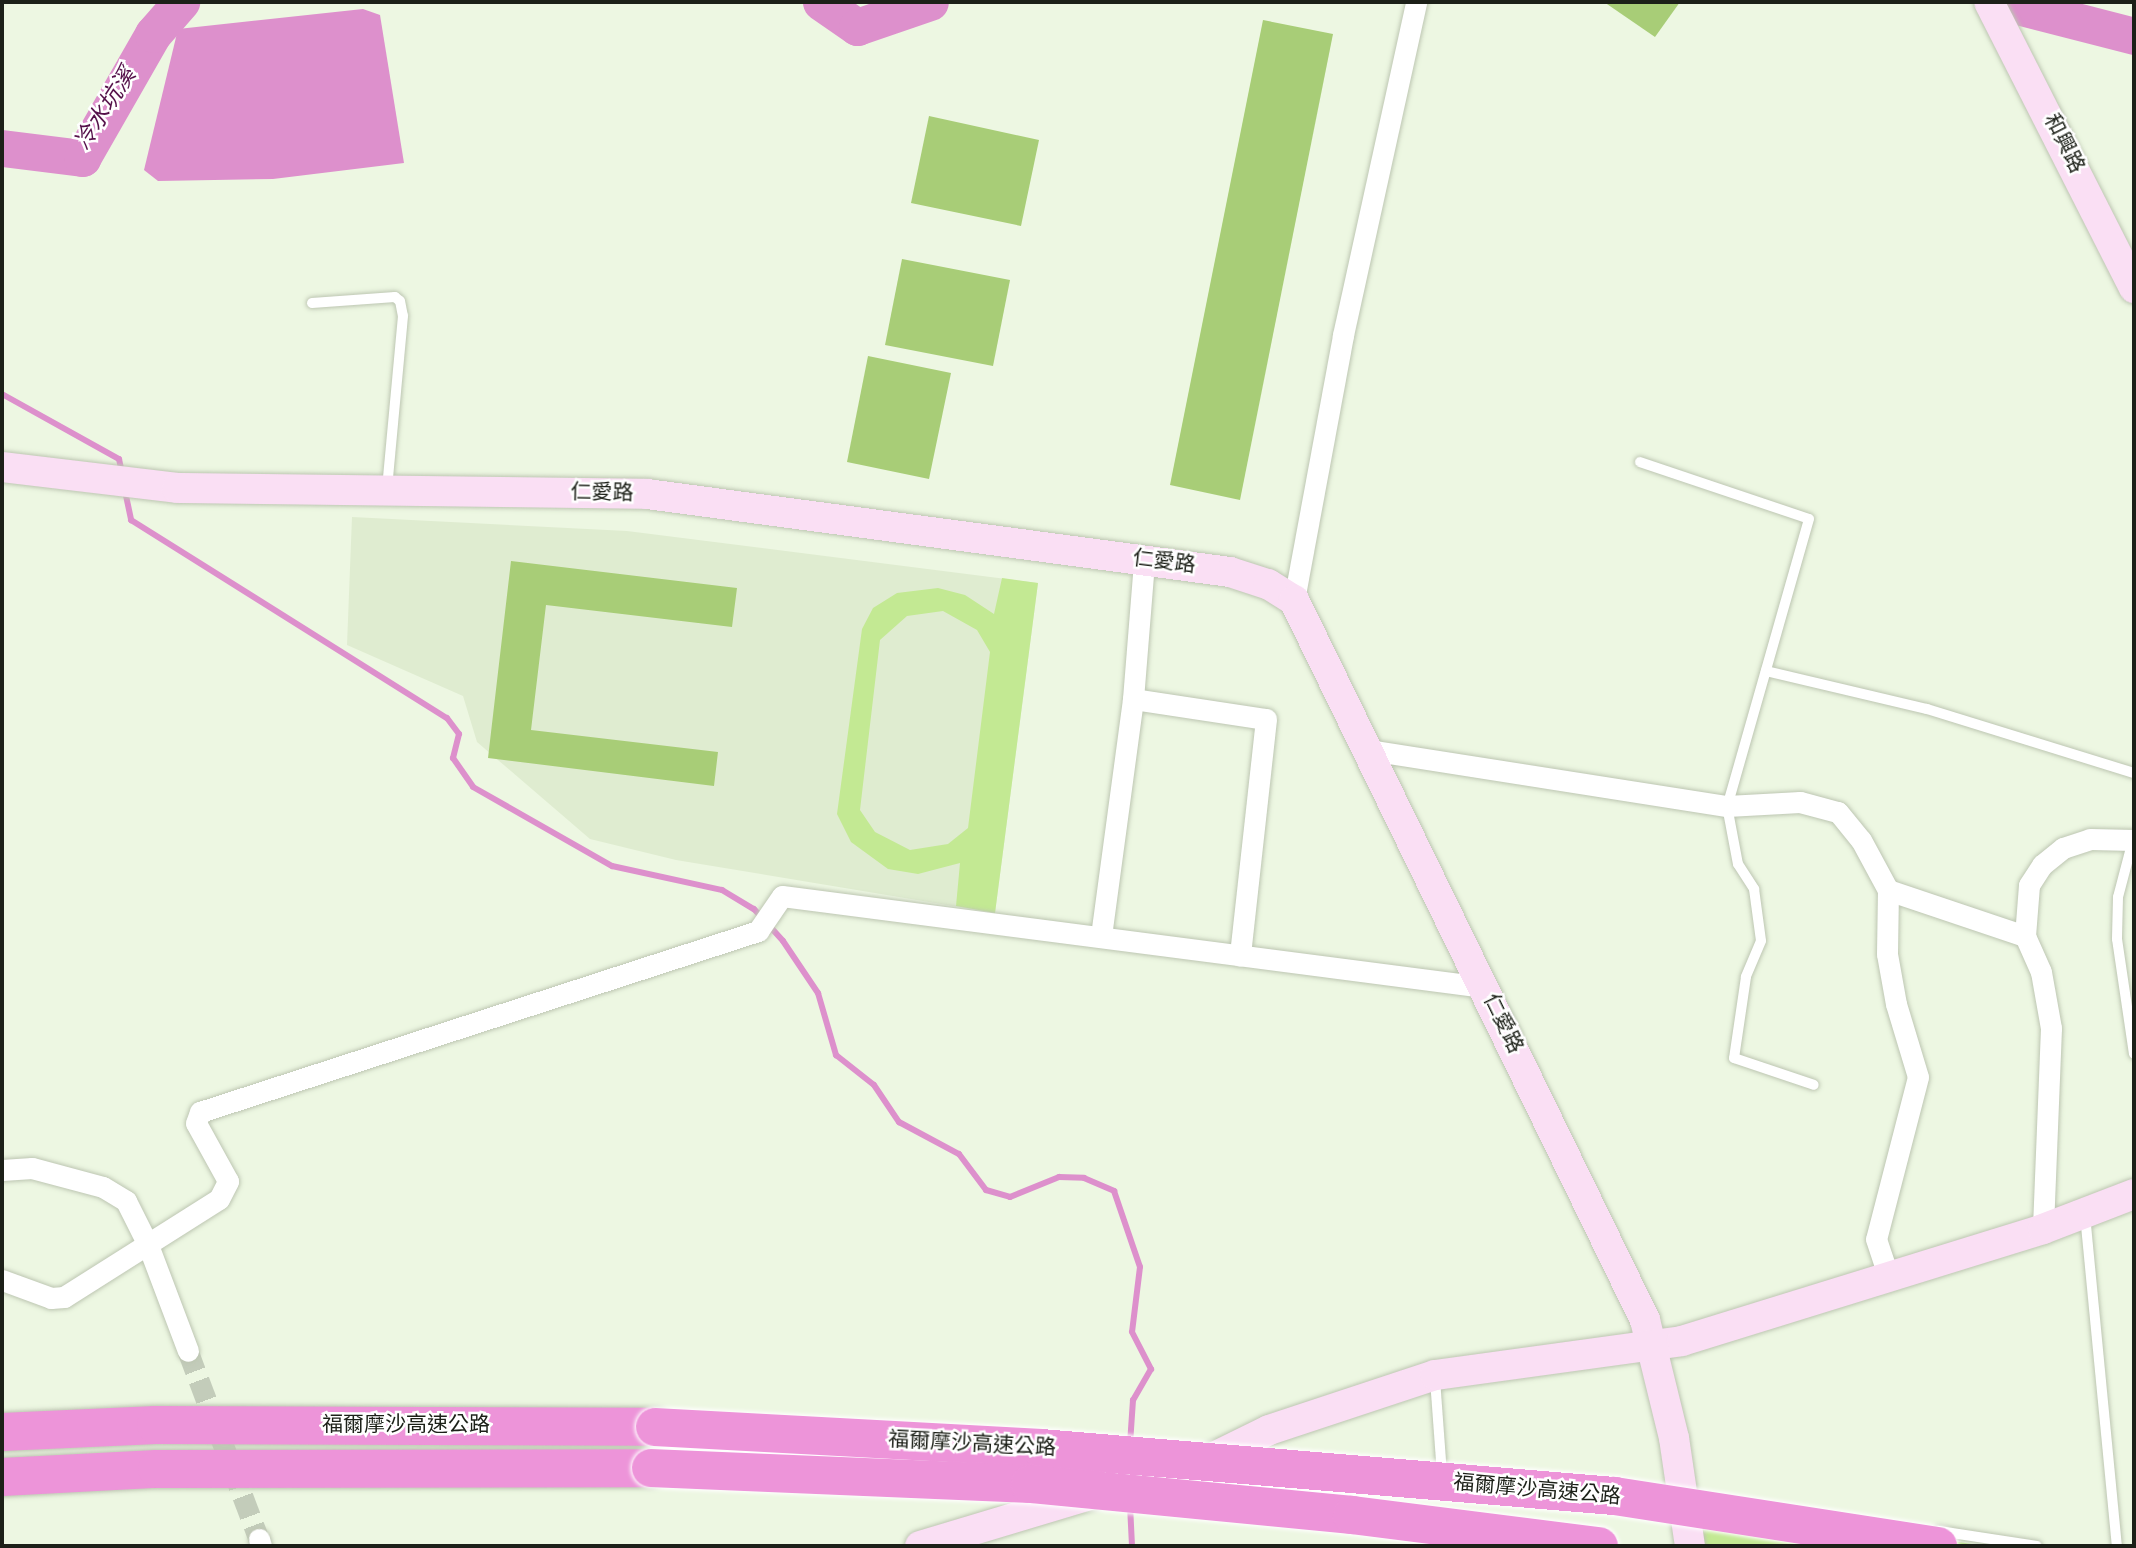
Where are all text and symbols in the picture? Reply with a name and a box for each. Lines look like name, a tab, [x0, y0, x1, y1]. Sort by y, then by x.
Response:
water label: 冷水坑溪	[70, 64, 144, 156]
street label: 和興路	[2037, 110, 2089, 178]
street label: 仁愛路	[570, 481, 634, 507]
street label: 仁愛路	[1131, 547, 1197, 579]
street label: 仁愛路	[1477, 990, 1527, 1058]
street label: 福爾摩沙高速公路	[322, 1413, 490, 1439]
street label: 福爾摩沙高速公路	[887, 1428, 1057, 1462]
street label: 福爾摩沙高速公路	[1452, 1471, 1622, 1511]

